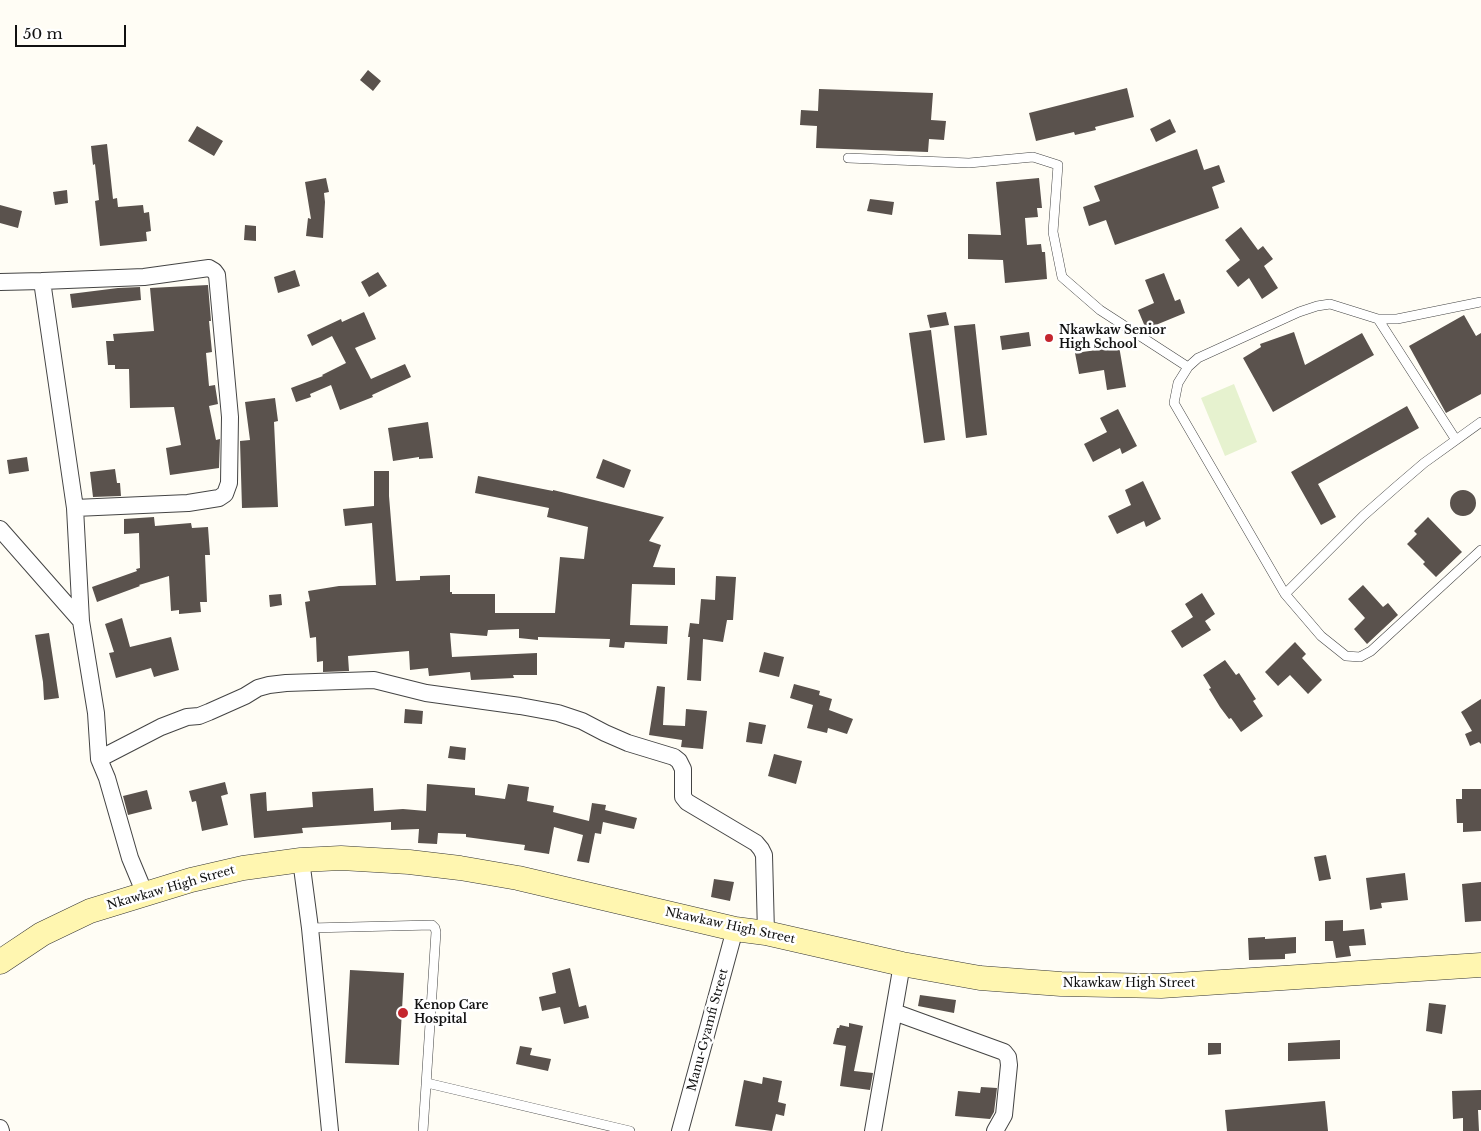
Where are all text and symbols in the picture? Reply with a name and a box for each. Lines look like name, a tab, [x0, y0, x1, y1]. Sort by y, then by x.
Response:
scale bar	[18, 15, 129, 47]
text: 50 m	[23, 24, 63, 43]
place label: Nkawkaw Senior High School	[1059, 324, 1166, 352]
marker: Nkawkaw Senior High School	[1043, 332, 1055, 344]
street label: Nkawkaw High Street	[105, 863, 237, 913]
street label: Nkawkaw High Street	[664, 905, 796, 947]
street label: Manu-Gyamfi Street	[685, 967, 731, 1093]
street label: Nkawkaw High Street	[1063, 977, 1195, 991]
place label: Kenop Care Hospital	[414, 999, 489, 1027]
marker: Kenop Care Hospital	[396, 1006, 410, 1020]

